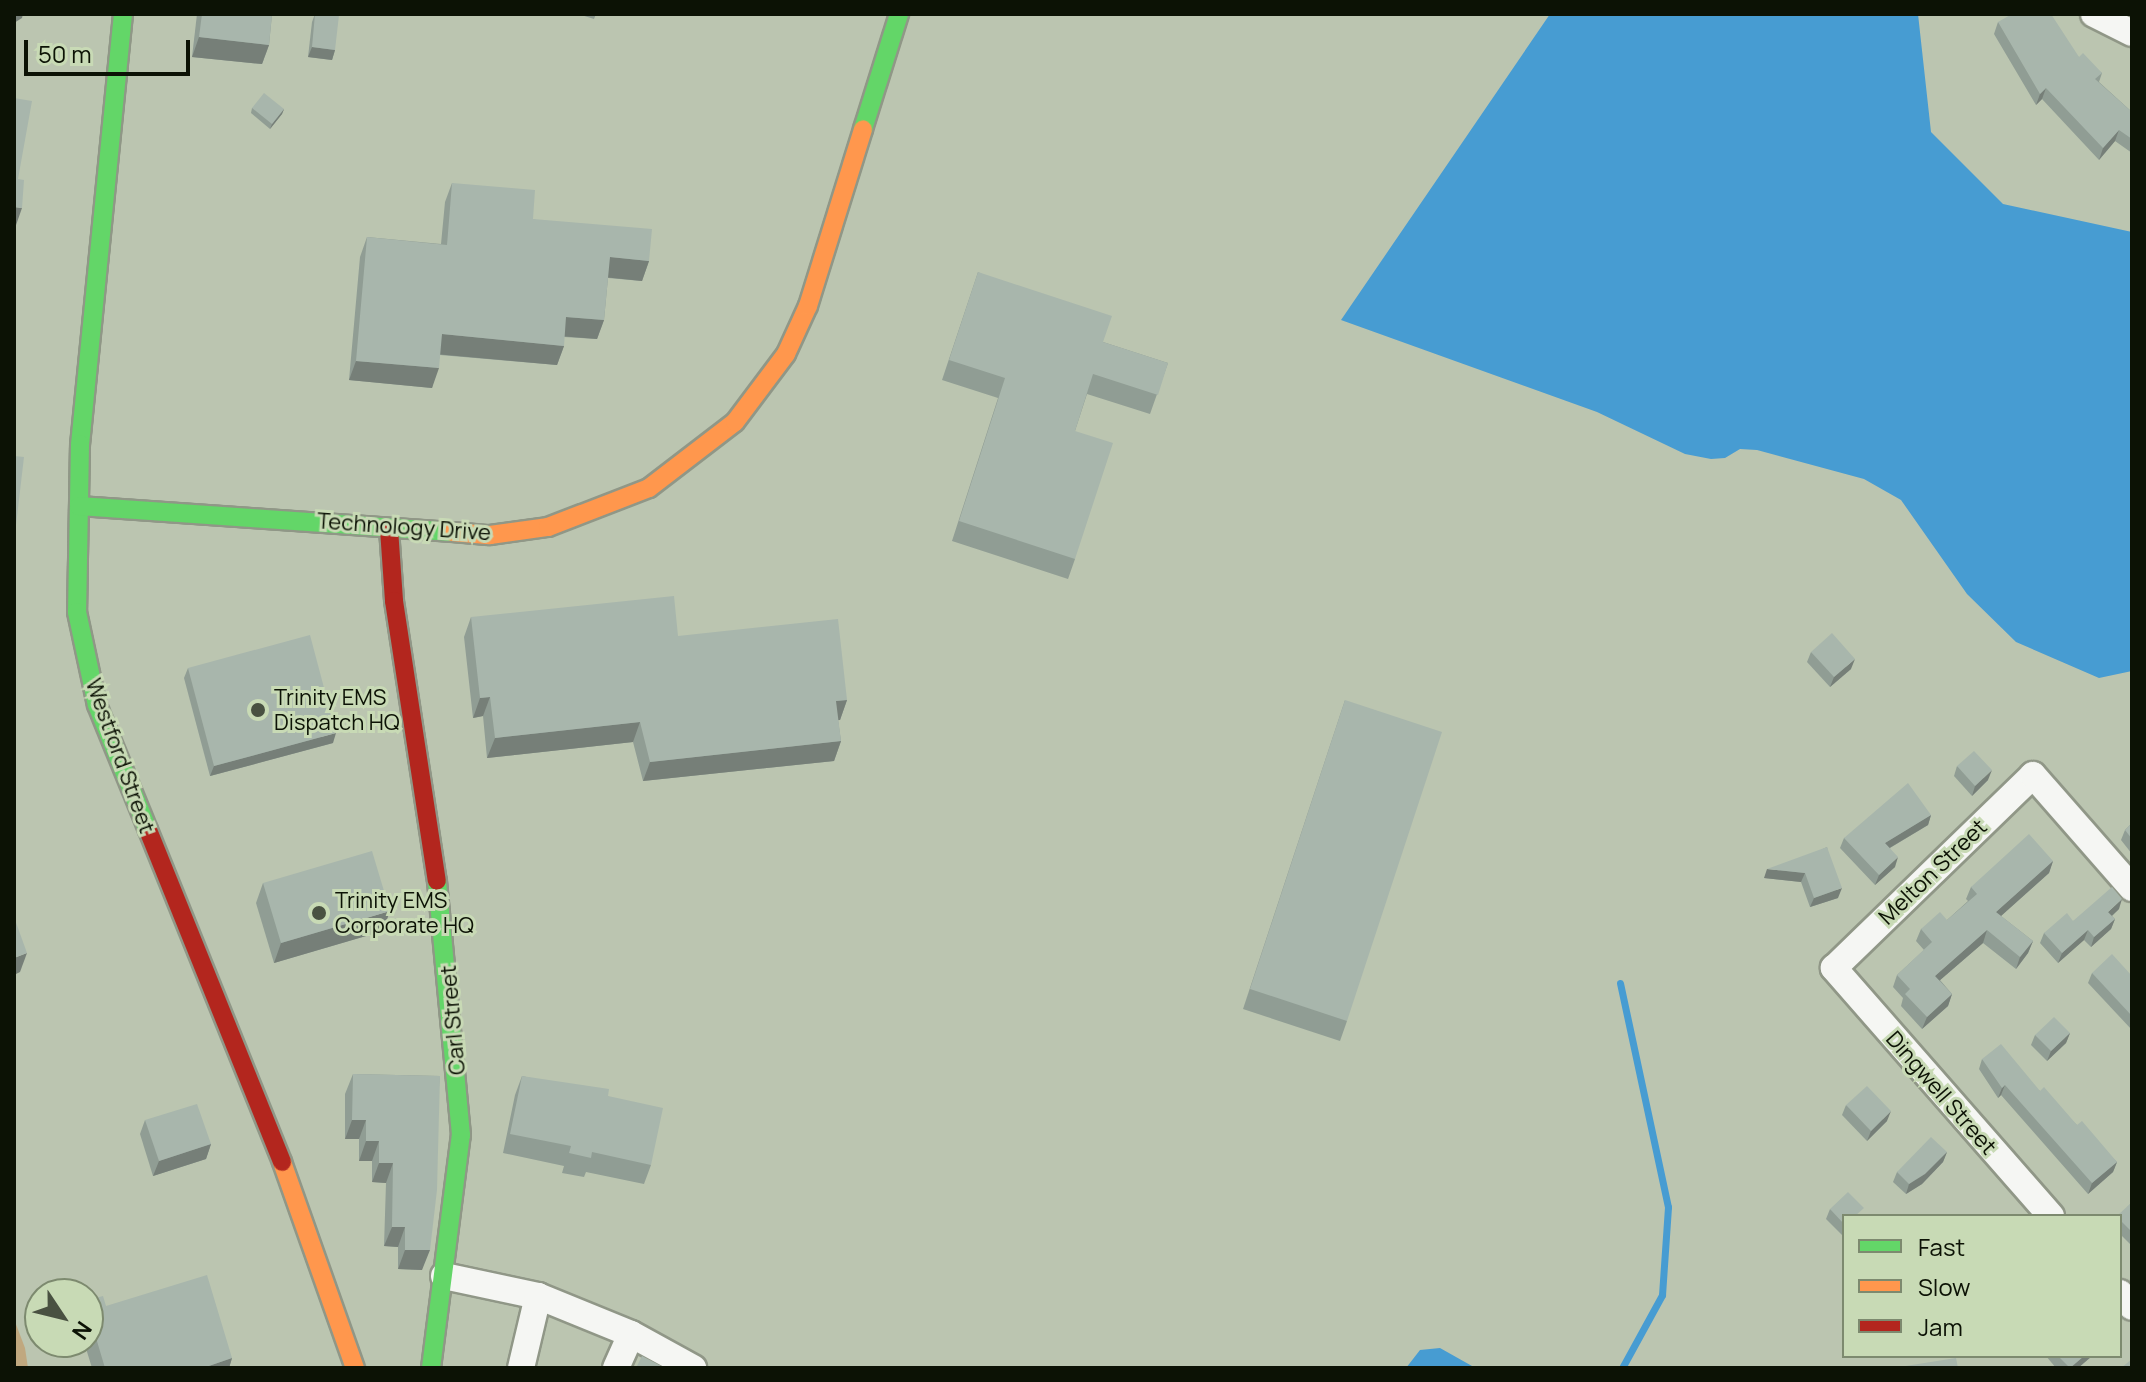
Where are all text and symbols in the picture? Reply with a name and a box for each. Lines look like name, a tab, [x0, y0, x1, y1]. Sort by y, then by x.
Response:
scale bar	[28, 24, 194, 74]
text: 50 m	[38, 37, 92, 70]
street label: Technology Drive	[316, 508, 492, 546]
street label: Westford Street	[80, 675, 160, 837]
place label: Trinity EMS Dispatch HQ	[274, 684, 400, 736]
marker: Trinity EMS Dispatch HQ	[249, 701, 267, 719]
street label: Melton Street	[1873, 814, 1993, 930]
place label: Trinity EMS Corporate HQ	[335, 887, 474, 938]
marker: Trinity EMS Corporate HQ	[310, 904, 328, 922]
street label: Carl Street	[435, 964, 471, 1076]
street label: Dingwell Street	[1880, 1026, 2002, 1160]
legend	[1842, 1214, 2122, 1358]
text: Fast	[1918, 1230, 1965, 1263]
text: Slow	[1918, 1270, 1971, 1303]
north arrow	[24, 1278, 104, 1358]
text: Jam	[1918, 1310, 1963, 1343]
text: N	[65, 1316, 99, 1346]

